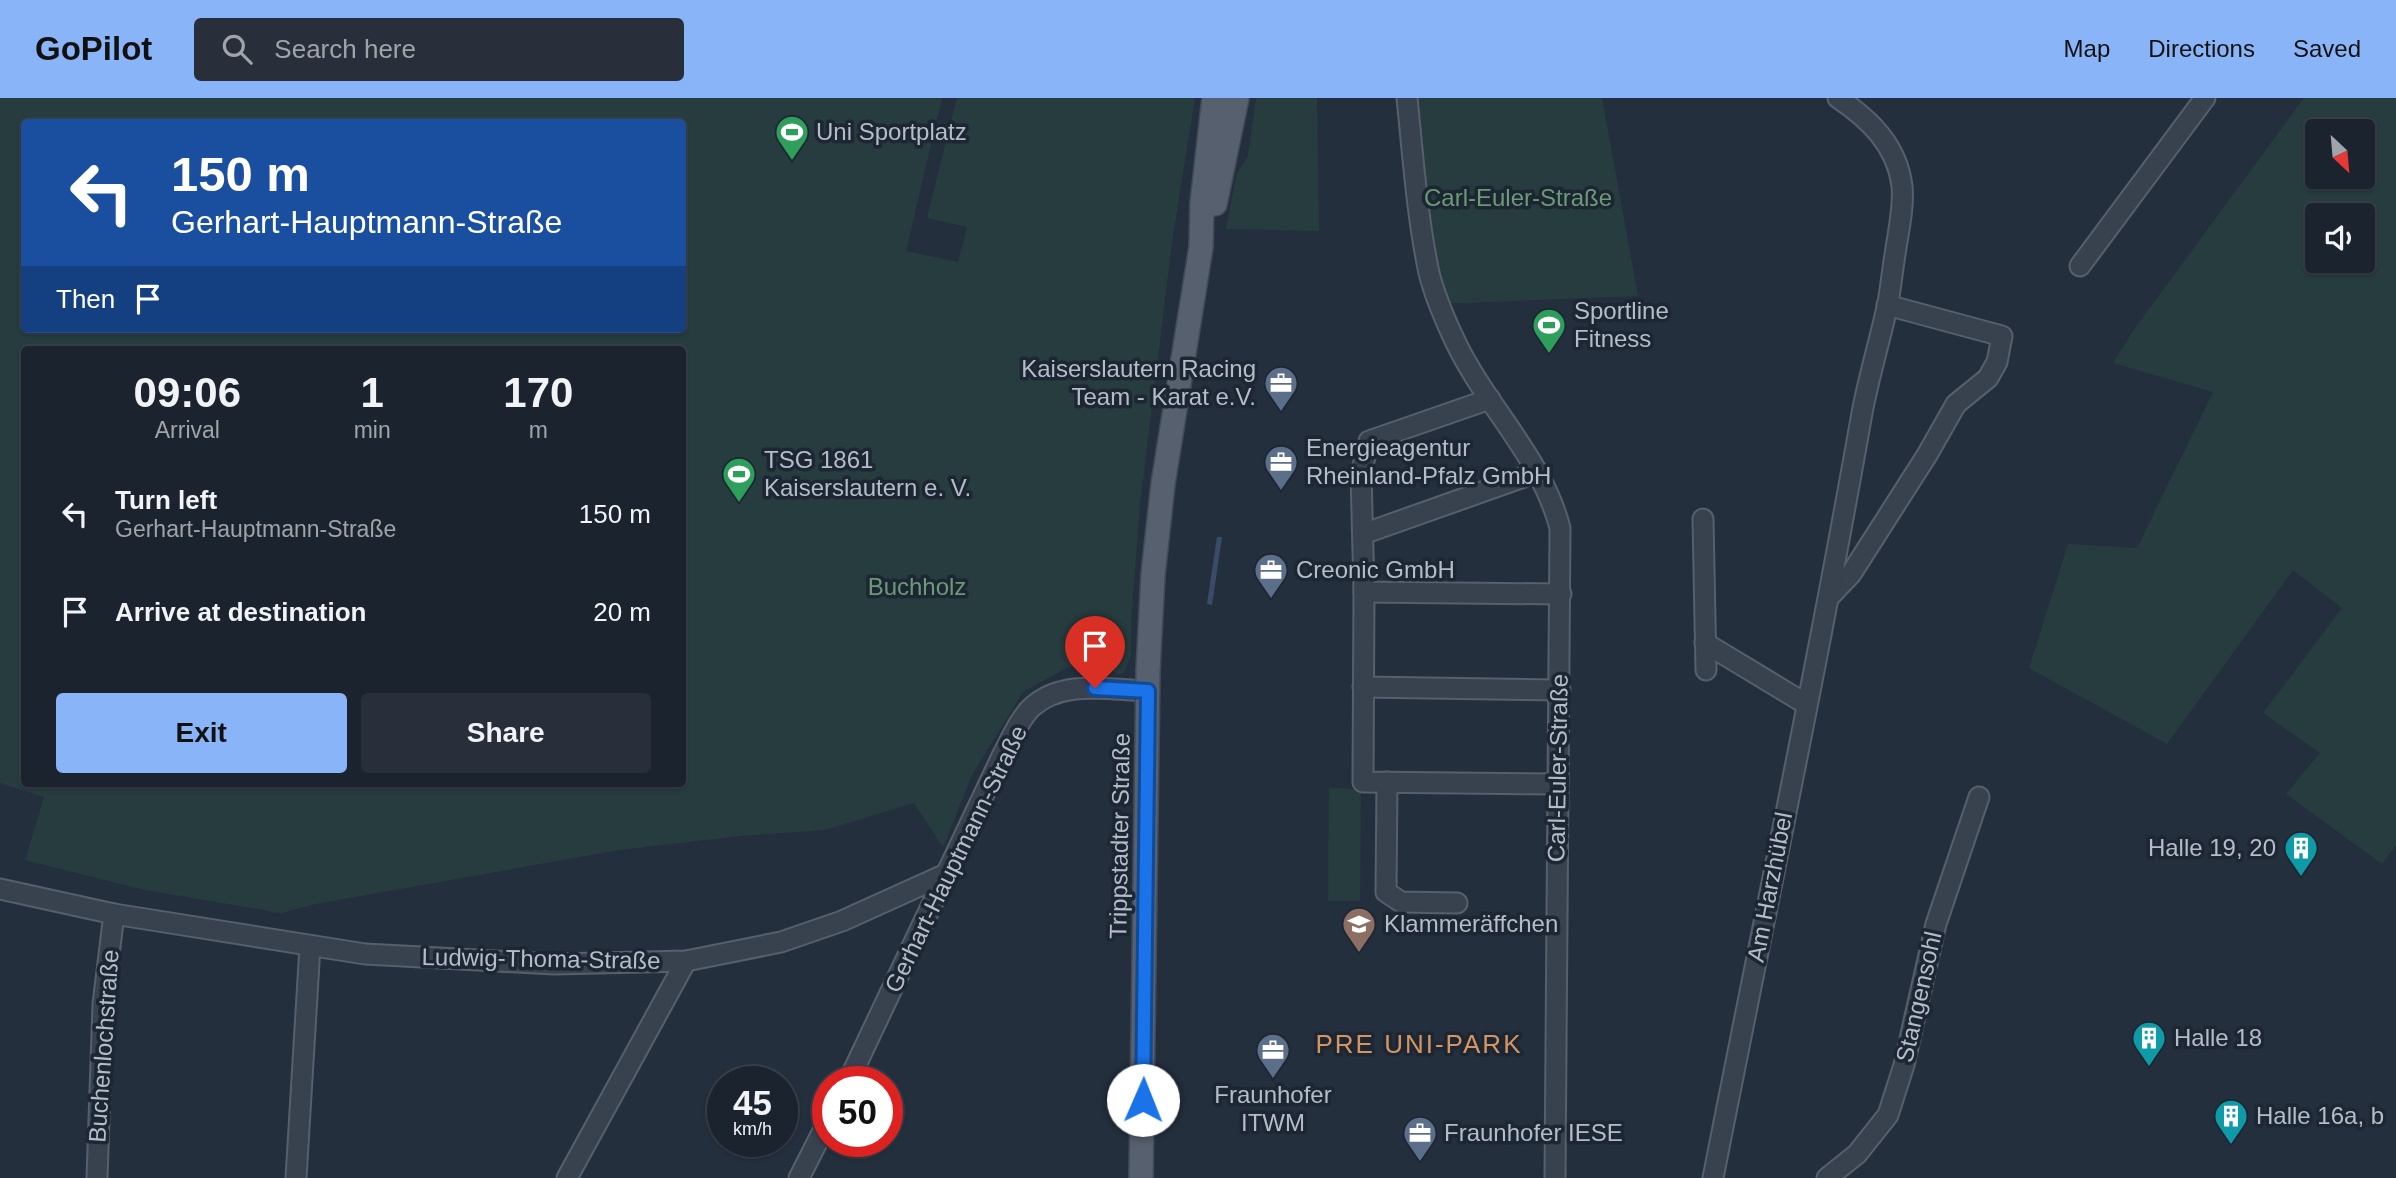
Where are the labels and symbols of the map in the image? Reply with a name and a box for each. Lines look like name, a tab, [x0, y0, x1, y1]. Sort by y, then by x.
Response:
sports icon: Uni Sportplatz	[773, 113, 811, 162]
place label: Uni Sportplatz	[816, 118, 967, 145]
north arrow	[2305, 119, 2375, 189]
park label: Carl-Euler-Straße	[1424, 184, 1612, 211]
place label: Sportline Fitness	[1574, 297, 1669, 352]
sports icon: Sportline Fitness	[1530, 306, 1568, 355]
place label: Kaiserslautern Racing Team - Karat e.V.	[1021, 355, 1256, 410]
office icon: Kaiserslautern Racing Team - Karat e.V.	[1262, 364, 1300, 413]
place label: Energieagentur Rheinland-Pfalz GmbH	[1306, 434, 1551, 489]
office icon: Energieagentur Rheinland-Pfalz GmbH	[1262, 443, 1300, 492]
place label: TSG 1861 Kaiserslautern e. V.	[764, 446, 971, 501]
sports icon: TSG 1861 Kaiserslautern e. V.	[720, 455, 758, 504]
office icon: Creonic GmbH	[1252, 551, 1290, 600]
place label: Creonic GmbH	[1296, 556, 1455, 583]
park label: Buchholz	[868, 573, 966, 600]
pin	[1065, 616, 1125, 688]
street label: Carl-Euler-Straße	[1542, 674, 1573, 862]
street label: Gerhart-Hauptmann-Straße	[879, 721, 1032, 997]
street label: Trippstadter Straße	[1104, 733, 1135, 939]
street label: Am Harzhübel	[1742, 810, 1797, 964]
building icon: Halle 19, 20	[2282, 829, 2320, 878]
place label: Halle 19, 20	[2148, 834, 2276, 861]
school or university icon: Klammeräffchen	[1340, 905, 1378, 954]
place label: Klammeräffchen	[1384, 910, 1558, 937]
street label: Stangensohl	[1890, 929, 1947, 1065]
street label: Ludwig-Thoma-Straße	[421, 943, 661, 974]
street label: Buchenlochstraße	[83, 949, 124, 1143]
building icon: Halle 18	[2130, 1019, 2168, 1068]
place label: Halle 18	[2174, 1024, 2262, 1051]
district label: PRE UNI-PARK	[1316, 1029, 1523, 1059]
office icon: Fraunhofer ITWM	[1254, 1031, 1292, 1080]
position arrow	[1106, 1063, 1180, 1137]
speed limit sign: 50	[812, 1066, 903, 1157]
place label: Fraunhofer ITWM	[1214, 1081, 1332, 1136]
building icon: Halle 16a, b	[2212, 1097, 2250, 1146]
place label: Halle 16a, b	[2256, 1102, 2384, 1129]
office icon: Fraunhofer IESE	[1401, 1114, 1439, 1163]
place label: Fraunhofer IESE	[1444, 1119, 1623, 1146]

